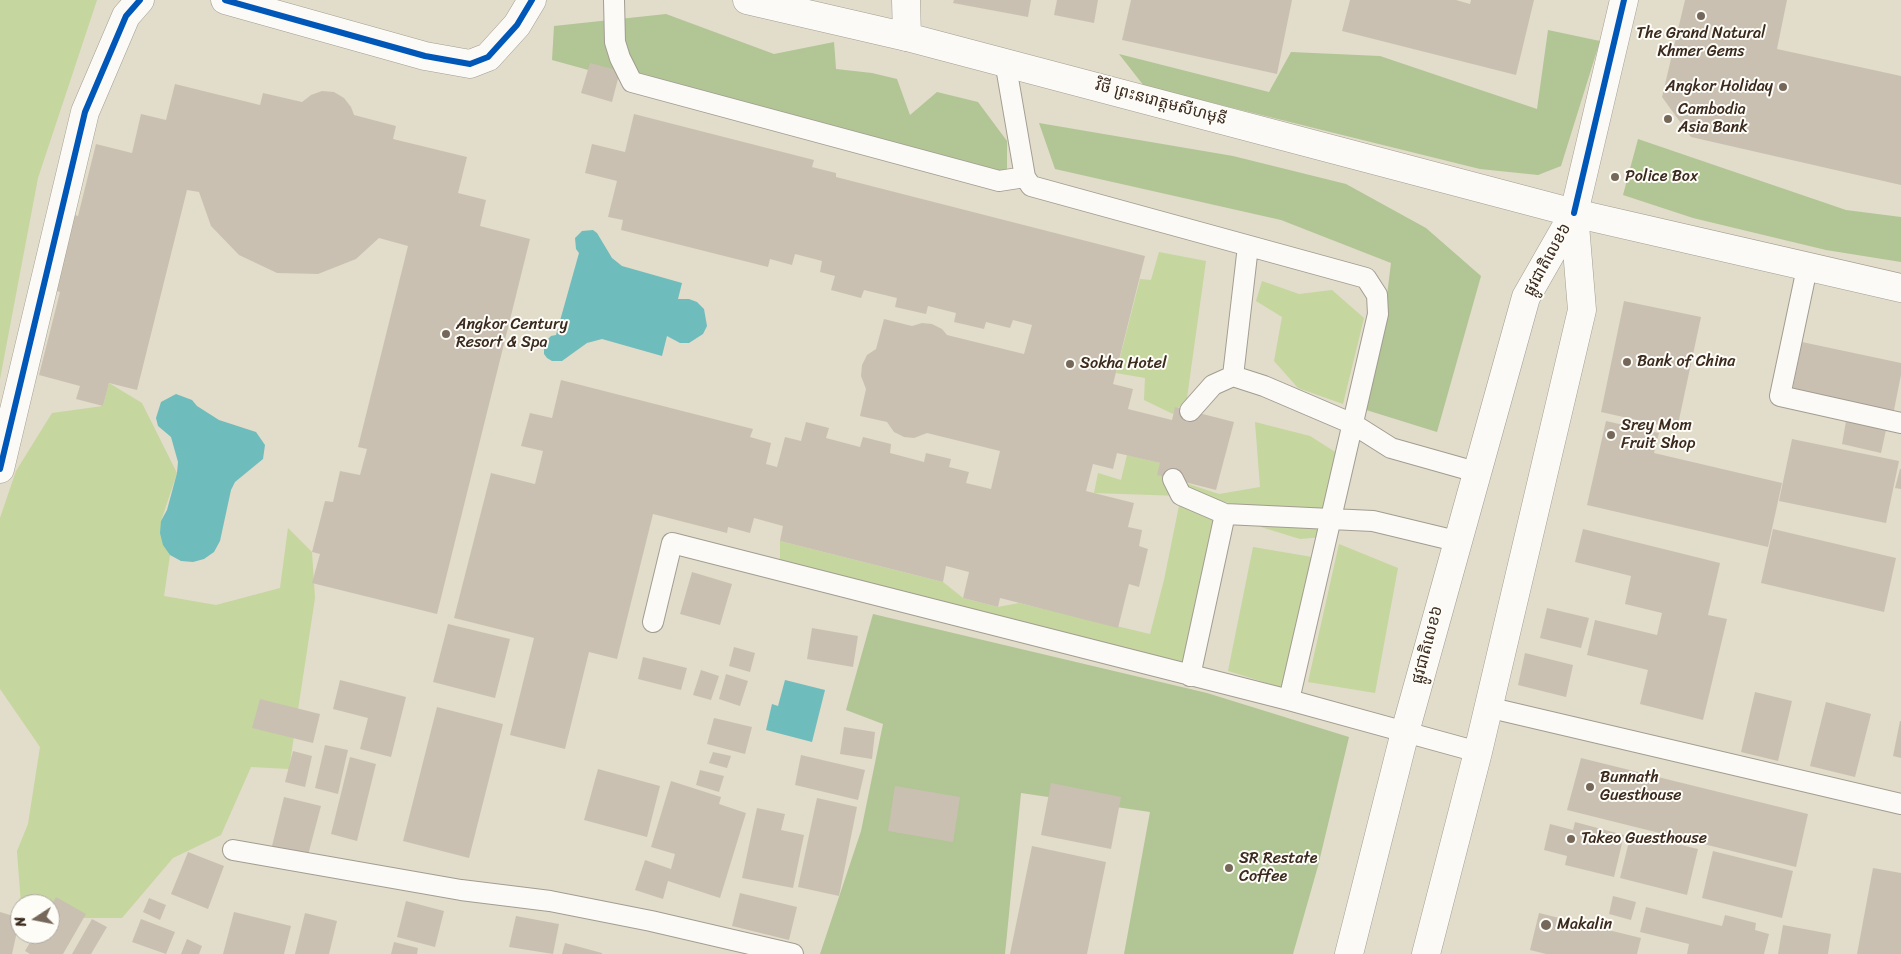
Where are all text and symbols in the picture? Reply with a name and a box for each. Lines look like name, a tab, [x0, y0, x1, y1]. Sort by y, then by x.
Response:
marker: The Grand Natural Khmer Gems	[1695, 10, 1707, 22]
place label: The Grand Natural Khmer Gems	[1636, 24, 1766, 62]
street label: វិថី ព្រះនរោត្ដមសីហមុនី	[1093, 76, 1229, 130]
place label: Angkor Holiday	[1665, 77, 1773, 97]
marker: Angkor Holiday	[1777, 81, 1789, 93]
place label: Cambodia Asia Bank	[1678, 100, 1748, 138]
marker: Cambodia Asia Bank	[1662, 113, 1674, 125]
place label: Police Box	[1625, 167, 1698, 187]
marker: Police Box	[1609, 171, 1621, 183]
street label: ផ្លូវជាតិលេខ៦	[1520, 220, 1576, 300]
place label: Angkor Century Resort & Spa	[456, 315, 568, 353]
marker: Angkor Century Resort & Spa	[440, 328, 452, 340]
place label: Bank of China	[1637, 352, 1735, 372]
place label: Sokha Hotel	[1080, 354, 1166, 374]
marker: Bank of China	[1621, 356, 1633, 368]
marker: Sokha Hotel	[1064, 358, 1076, 370]
place label: Srey Mom Fruit Shop	[1621, 416, 1695, 454]
marker: Srey Mom Fruit Shop	[1605, 429, 1617, 441]
street label: ផ្លូវជាតិលេខ៦	[1408, 604, 1448, 686]
place label: Bunnath Guesthouse	[1600, 768, 1682, 806]
marker: Bunnath Guesthouse	[1584, 781, 1596, 793]
place label: Takeo Guesthouse	[1581, 829, 1707, 849]
marker: Takeo Guesthouse	[1565, 833, 1577, 845]
place label: SR Restate Coffee	[1239, 849, 1317, 887]
marker: SR Restate Coffee	[1223, 862, 1235, 874]
north arrow	[10, 894, 60, 944]
text: N	[8, 915, 34, 929]
place label: Makalin	[1557, 915, 1612, 935]
marker: Makalin	[1539, 918, 1553, 932]

